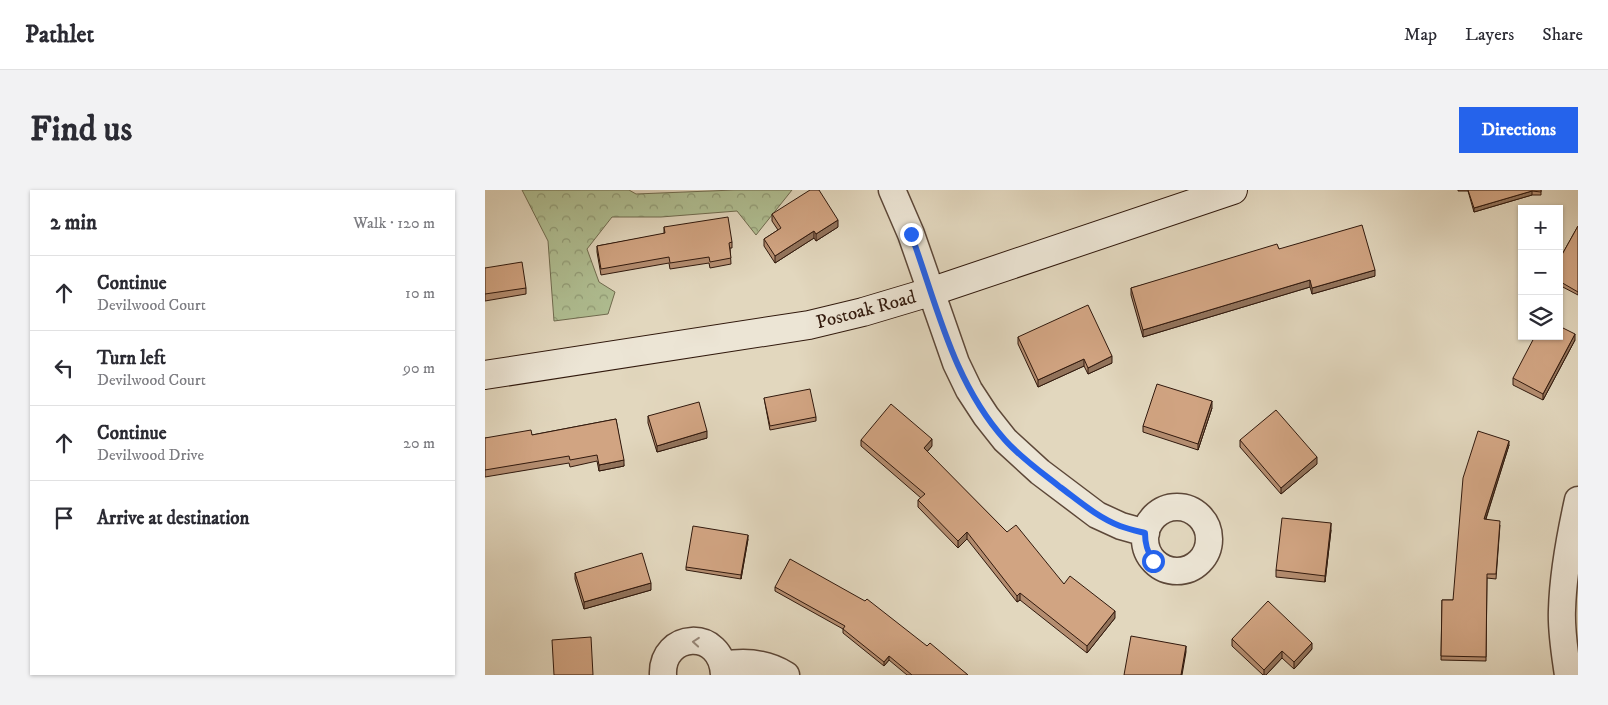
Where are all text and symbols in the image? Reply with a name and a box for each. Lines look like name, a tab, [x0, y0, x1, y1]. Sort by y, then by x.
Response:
text: Pathlet	[25, 20, 94, 50]
text: Map	[1404, 24, 1437, 46]
text: Layers	[1465, 24, 1514, 46]
text: Share	[1542, 24, 1583, 46]
button: Directions	[1459, 107, 1578, 153]
text: Find us	[30, 108, 132, 152]
map controls	[1518, 205, 1563, 340]
button: +	[1518, 205, 1563, 250]
text: 2 min	[50, 210, 97, 236]
text: Walk · 120 m	[353, 213, 435, 233]
route end	[900, 223, 923, 246]
button: −	[1518, 250, 1563, 295]
text: Continue	[97, 272, 167, 295]
icon: ahead	[50, 279, 78, 307]
text: 10 m	[405, 283, 435, 303]
street label: Postoak Road	[814, 285, 919, 334]
text: Devilwood Court	[97, 295, 206, 315]
button: layers	[1518, 295, 1563, 340]
text: Turn left	[97, 347, 166, 370]
icon: left	[50, 354, 78, 382]
text: 90 m	[403, 358, 435, 378]
text: Devilwood Court	[97, 370, 206, 390]
text: Continue	[97, 422, 167, 445]
icon: ahead	[50, 429, 78, 457]
text: 20 m	[403, 433, 435, 453]
text: Devilwood Drive	[97, 445, 204, 465]
icon: arrive	[50, 504, 78, 532]
text: Arrive at destination	[97, 507, 249, 530]
route start	[1142, 550, 1165, 573]
one-way arrow	[692, 637, 700, 648]

